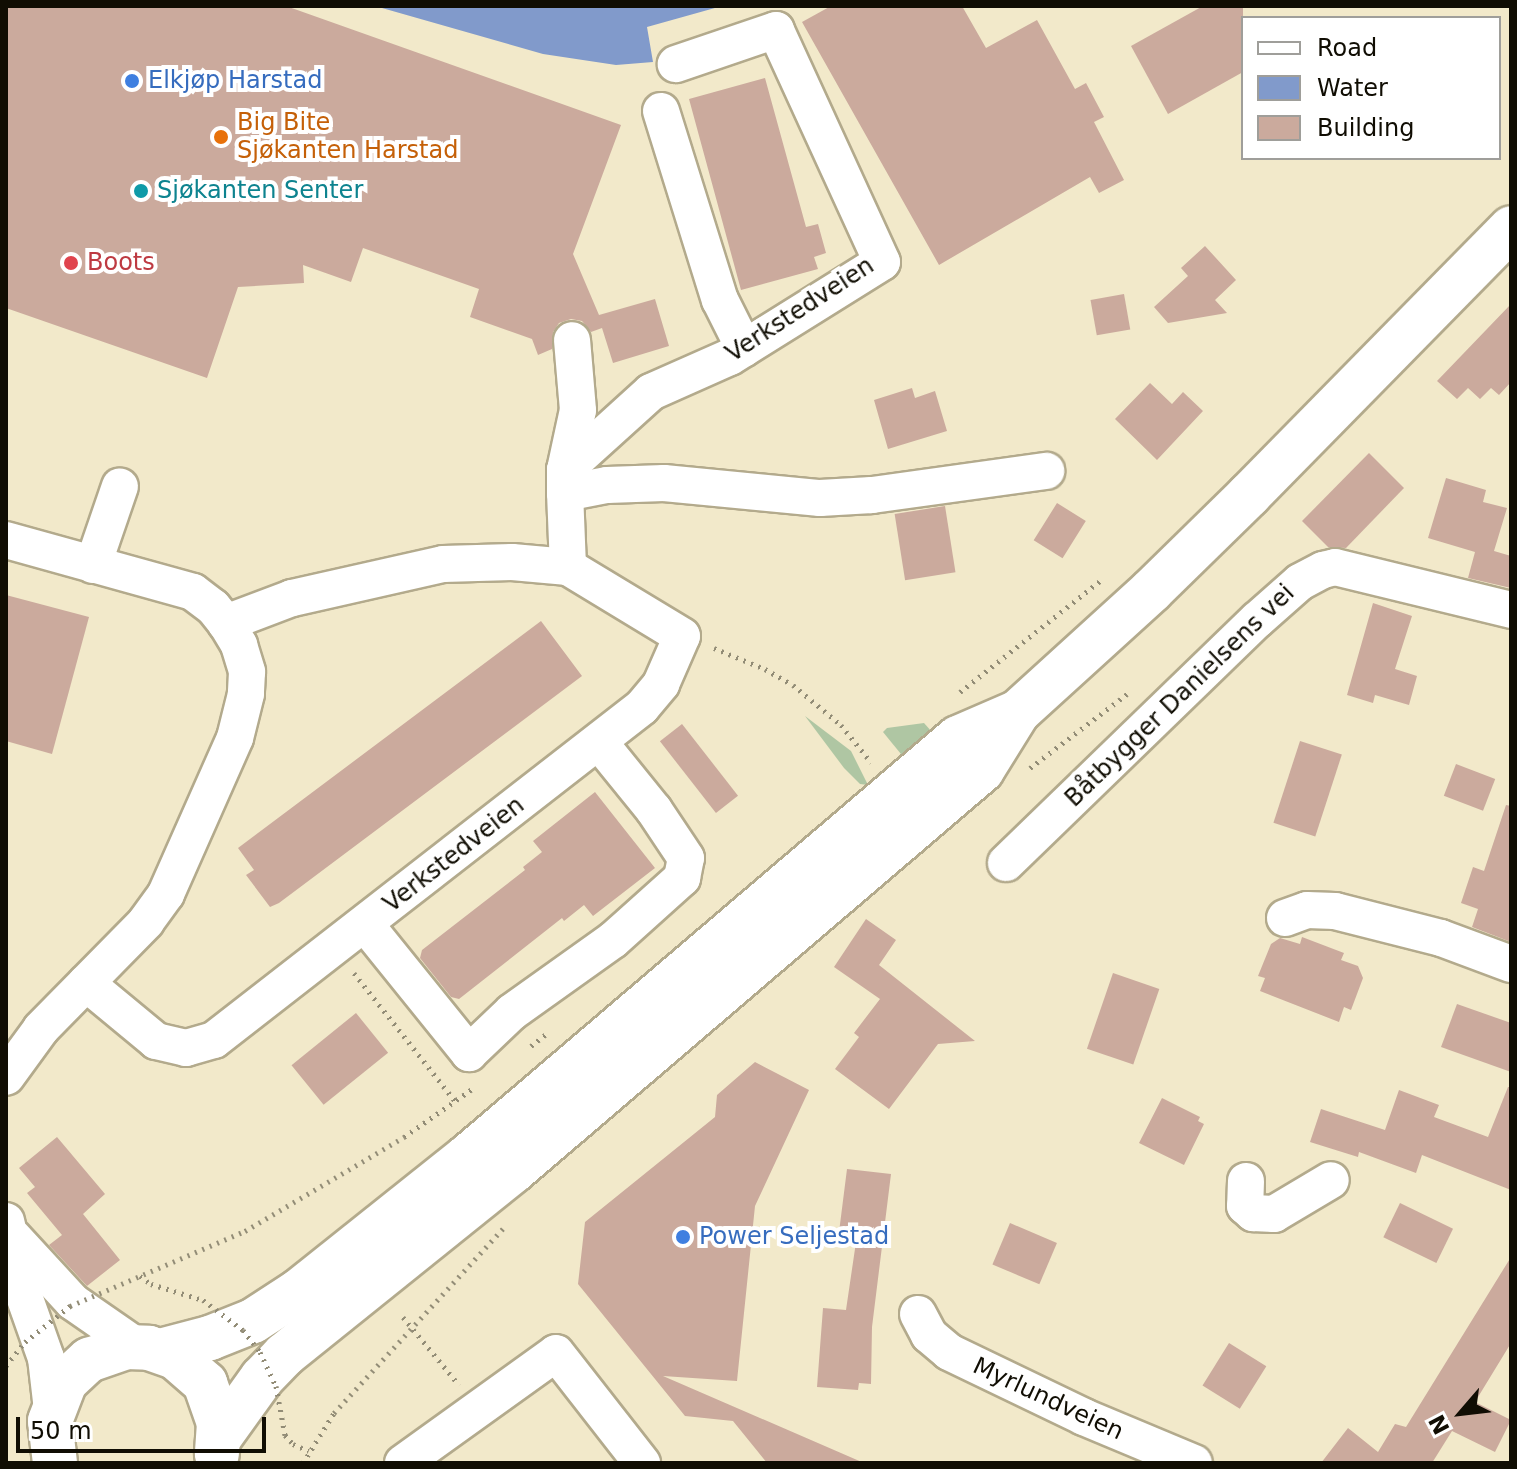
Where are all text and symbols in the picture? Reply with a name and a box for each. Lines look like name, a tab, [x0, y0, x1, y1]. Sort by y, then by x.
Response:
legend	[1241, 16, 1501, 160]
text: Road	[1317, 34, 1377, 62]
place label: Elkjøp Harstad	[148, 67, 322, 95]
marker: Elkjøp Harstad	[123, 72, 141, 90]
text: Water	[1317, 74, 1388, 102]
place label: Big Bite Sjøkanten Harstad	[237, 109, 458, 165]
text: Building	[1317, 114, 1414, 142]
marker: Big Bite Sjøkanten Harstad	[212, 128, 230, 146]
place label: Sjøkanten Senter	[157, 177, 363, 205]
marker: Sjøkanten Senter	[132, 182, 150, 200]
place label: Boots	[87, 249, 155, 277]
street label: Verkstedveien	[721, 251, 879, 369]
marker: Boots	[62, 254, 80, 272]
street label: Båtbygger Danielsens vei	[1059, 579, 1301, 813]
street label: Verkstedveien	[378, 791, 530, 919]
place label: Power Seljestad	[699, 1223, 889, 1251]
marker: Power Seljestad	[674, 1228, 692, 1246]
street label: Myrlundveien	[968, 1352, 1128, 1446]
north arrow	[1421, 1373, 1501, 1453]
scale bar	[20, 1401, 270, 1451]
text: N	[1424, 1411, 1455, 1439]
text: 50 m	[30, 1417, 92, 1445]

